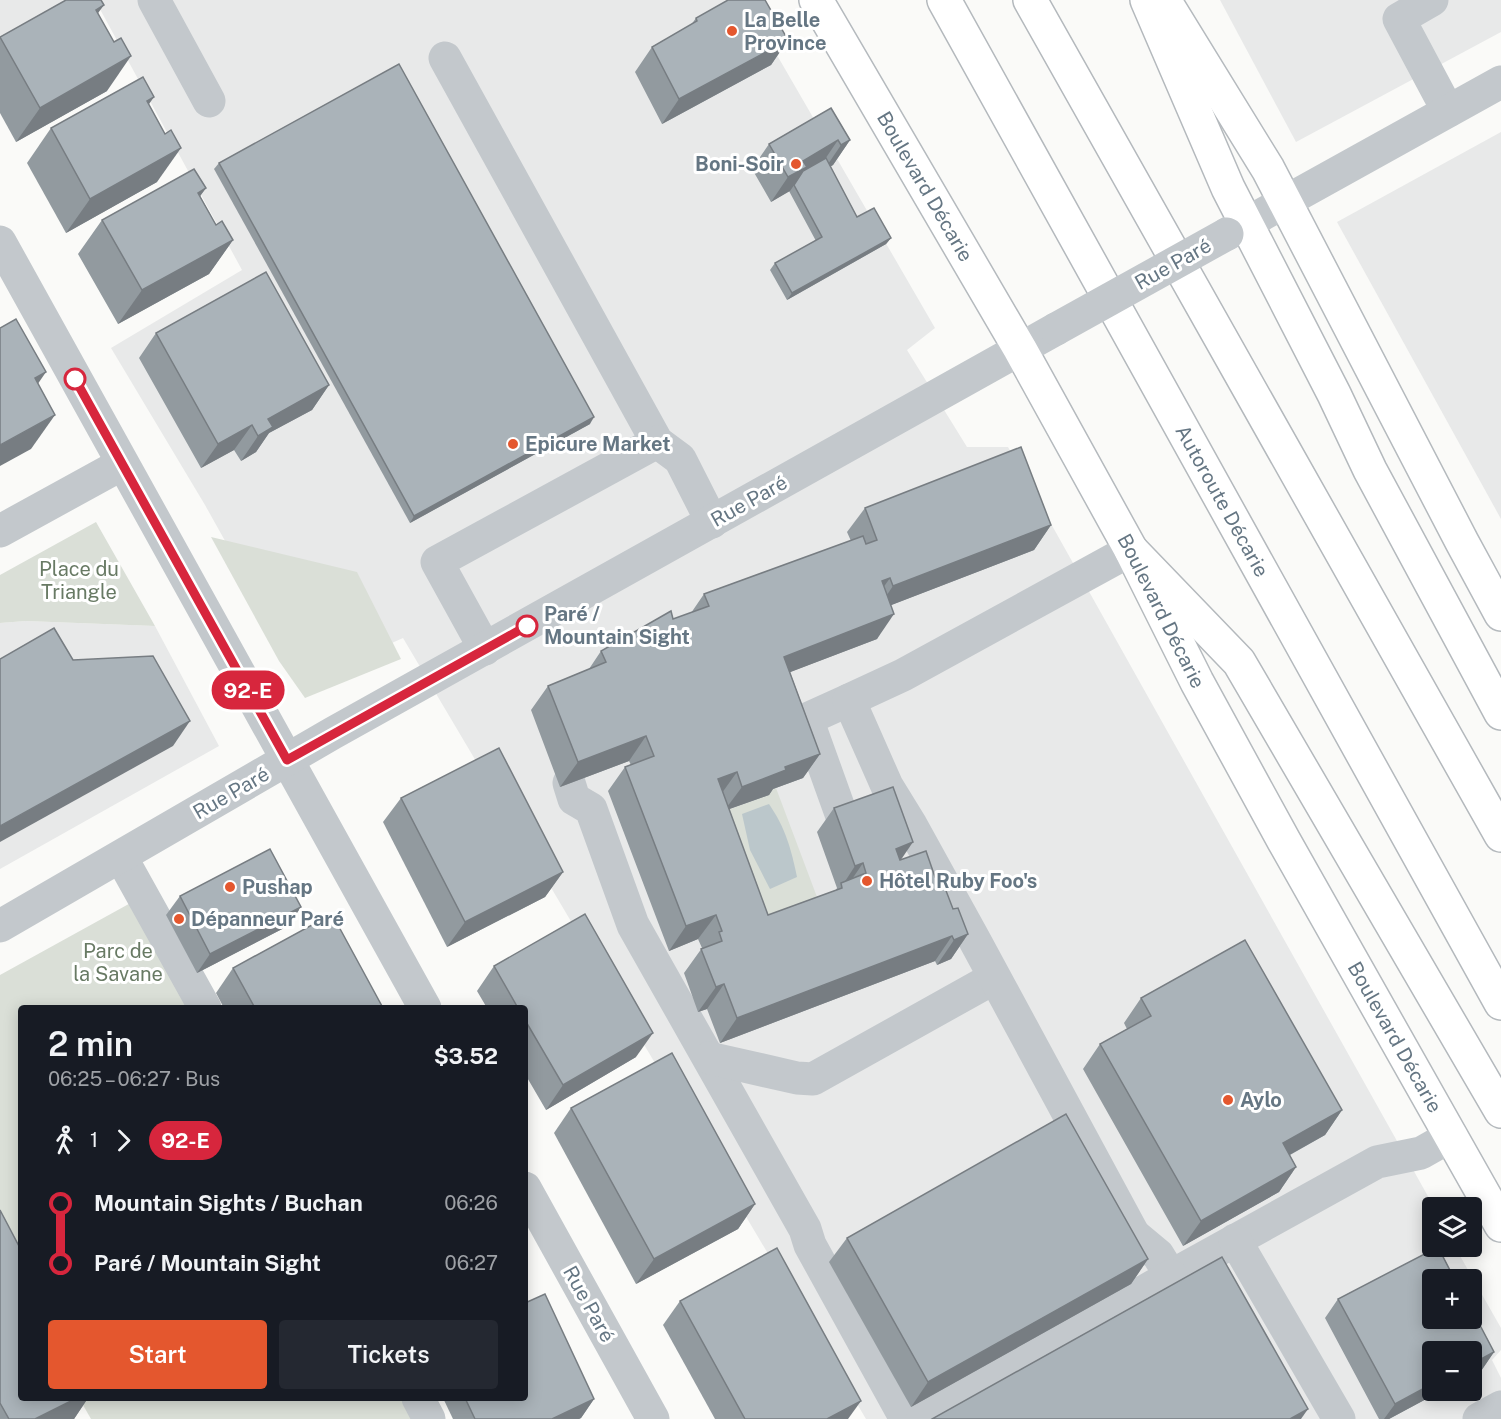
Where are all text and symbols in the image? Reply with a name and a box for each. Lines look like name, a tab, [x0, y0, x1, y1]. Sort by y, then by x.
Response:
place label: La Belle Province	[744, 8, 827, 55]
marker: La Belle Province	[725, 24, 739, 38]
street label: Boulevard Décarie	[872, 107, 978, 266]
place label: Boni-Soir	[695, 152, 784, 176]
marker: Boni-Soir	[789, 157, 803, 171]
street label: Rue Paré	[1131, 233, 1215, 295]
unlabelled marker	[64, 368, 86, 390]
street label: Autoroute Décarie	[1170, 421, 1274, 581]
place label: Epicure Market	[525, 432, 671, 456]
marker: Epicure Market	[506, 437, 520, 451]
street label: Rue Paré	[707, 470, 791, 532]
street label: Boulevard Décarie	[1112, 530, 1210, 692]
park label: Place du Triangle	[39, 557, 119, 604]
place label: Paré / Mountain Sight	[544, 602, 690, 649]
marker: Paré / Mountain Sight	[516, 615, 538, 637]
line badge: 92-E	[206, 670, 290, 710]
text: 92-E	[224, 678, 272, 703]
street label: Rue Paré	[189, 762, 273, 824]
place label: Hôtel Ruby Foo's	[879, 869, 1037, 893]
marker: Hôtel Ruby Foo's	[860, 874, 874, 888]
place label: Pushap	[242, 875, 313, 899]
marker: Pushap	[223, 880, 237, 894]
place label: Dépanneur Paré	[191, 907, 344, 931]
marker: Dépanneur Paré	[172, 912, 186, 926]
park label: Parc de la Savane	[73, 939, 163, 986]
street label: Boulevard Décarie	[1343, 957, 1447, 1117]
text: 2 min	[48, 1025, 133, 1063]
text: $3.52	[434, 1043, 498, 1069]
text: 06:25 – 06:27 · Bus	[48, 1067, 220, 1091]
place label: Aylo	[1240, 1088, 1282, 1112]
marker: Aylo	[1221, 1093, 1235, 1107]
icon: walk	[48, 1124, 81, 1157]
icon: forward	[107, 1124, 140, 1157]
text: 1	[90, 1128, 98, 1152]
text: 92-E	[161, 1128, 210, 1153]
text: Mountain Sights / Buchan	[94, 1190, 363, 1216]
text: 06:26	[444, 1191, 498, 1215]
map controls	[1422, 1197, 1482, 1401]
button: layers	[1422, 1197, 1482, 1257]
text: Paré / Mountain Sight	[94, 1250, 321, 1276]
text: 06:27	[445, 1251, 498, 1275]
street label: Rue Paré	[558, 1262, 620, 1346]
button: +	[1422, 1269, 1482, 1329]
button: Start	[48, 1320, 267, 1389]
button: Tickets	[279, 1320, 498, 1389]
button: −	[1422, 1341, 1482, 1401]

